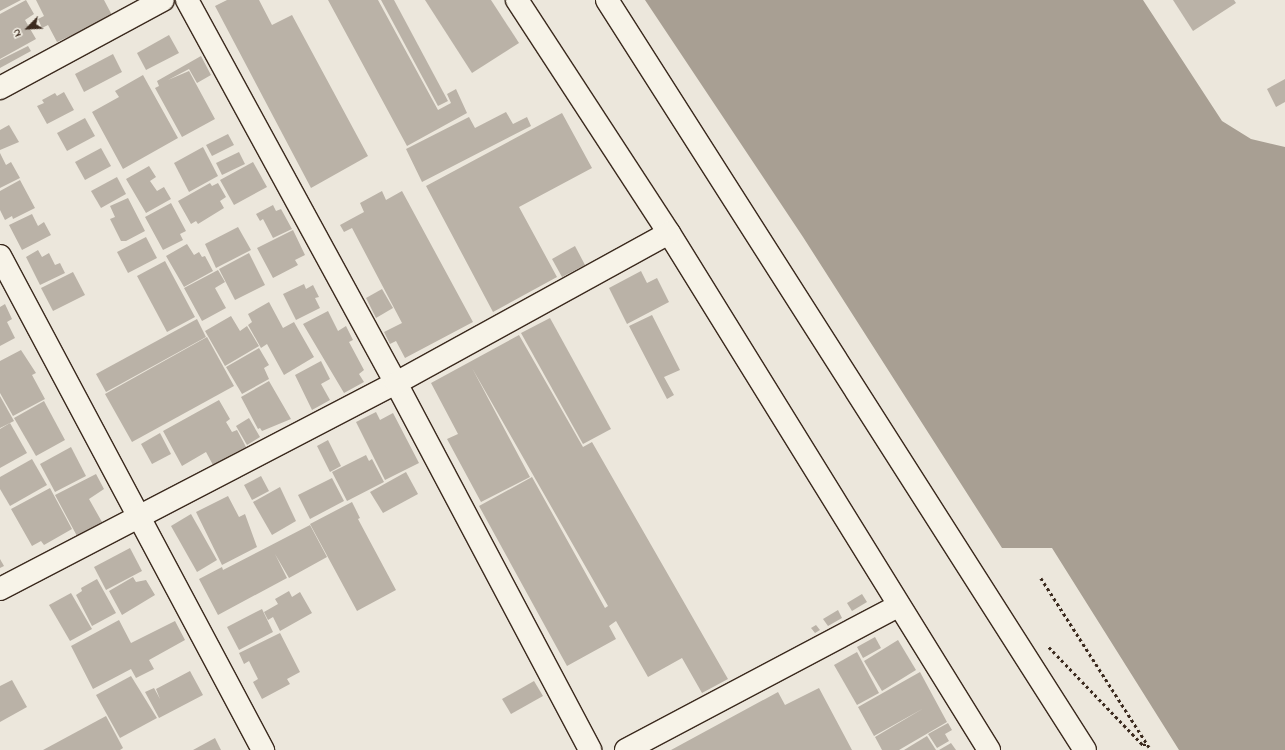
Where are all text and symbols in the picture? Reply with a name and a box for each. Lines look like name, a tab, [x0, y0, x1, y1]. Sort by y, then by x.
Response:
north arrow	[8, 8, 48, 48]
text: N	[8, 26, 26, 40]

